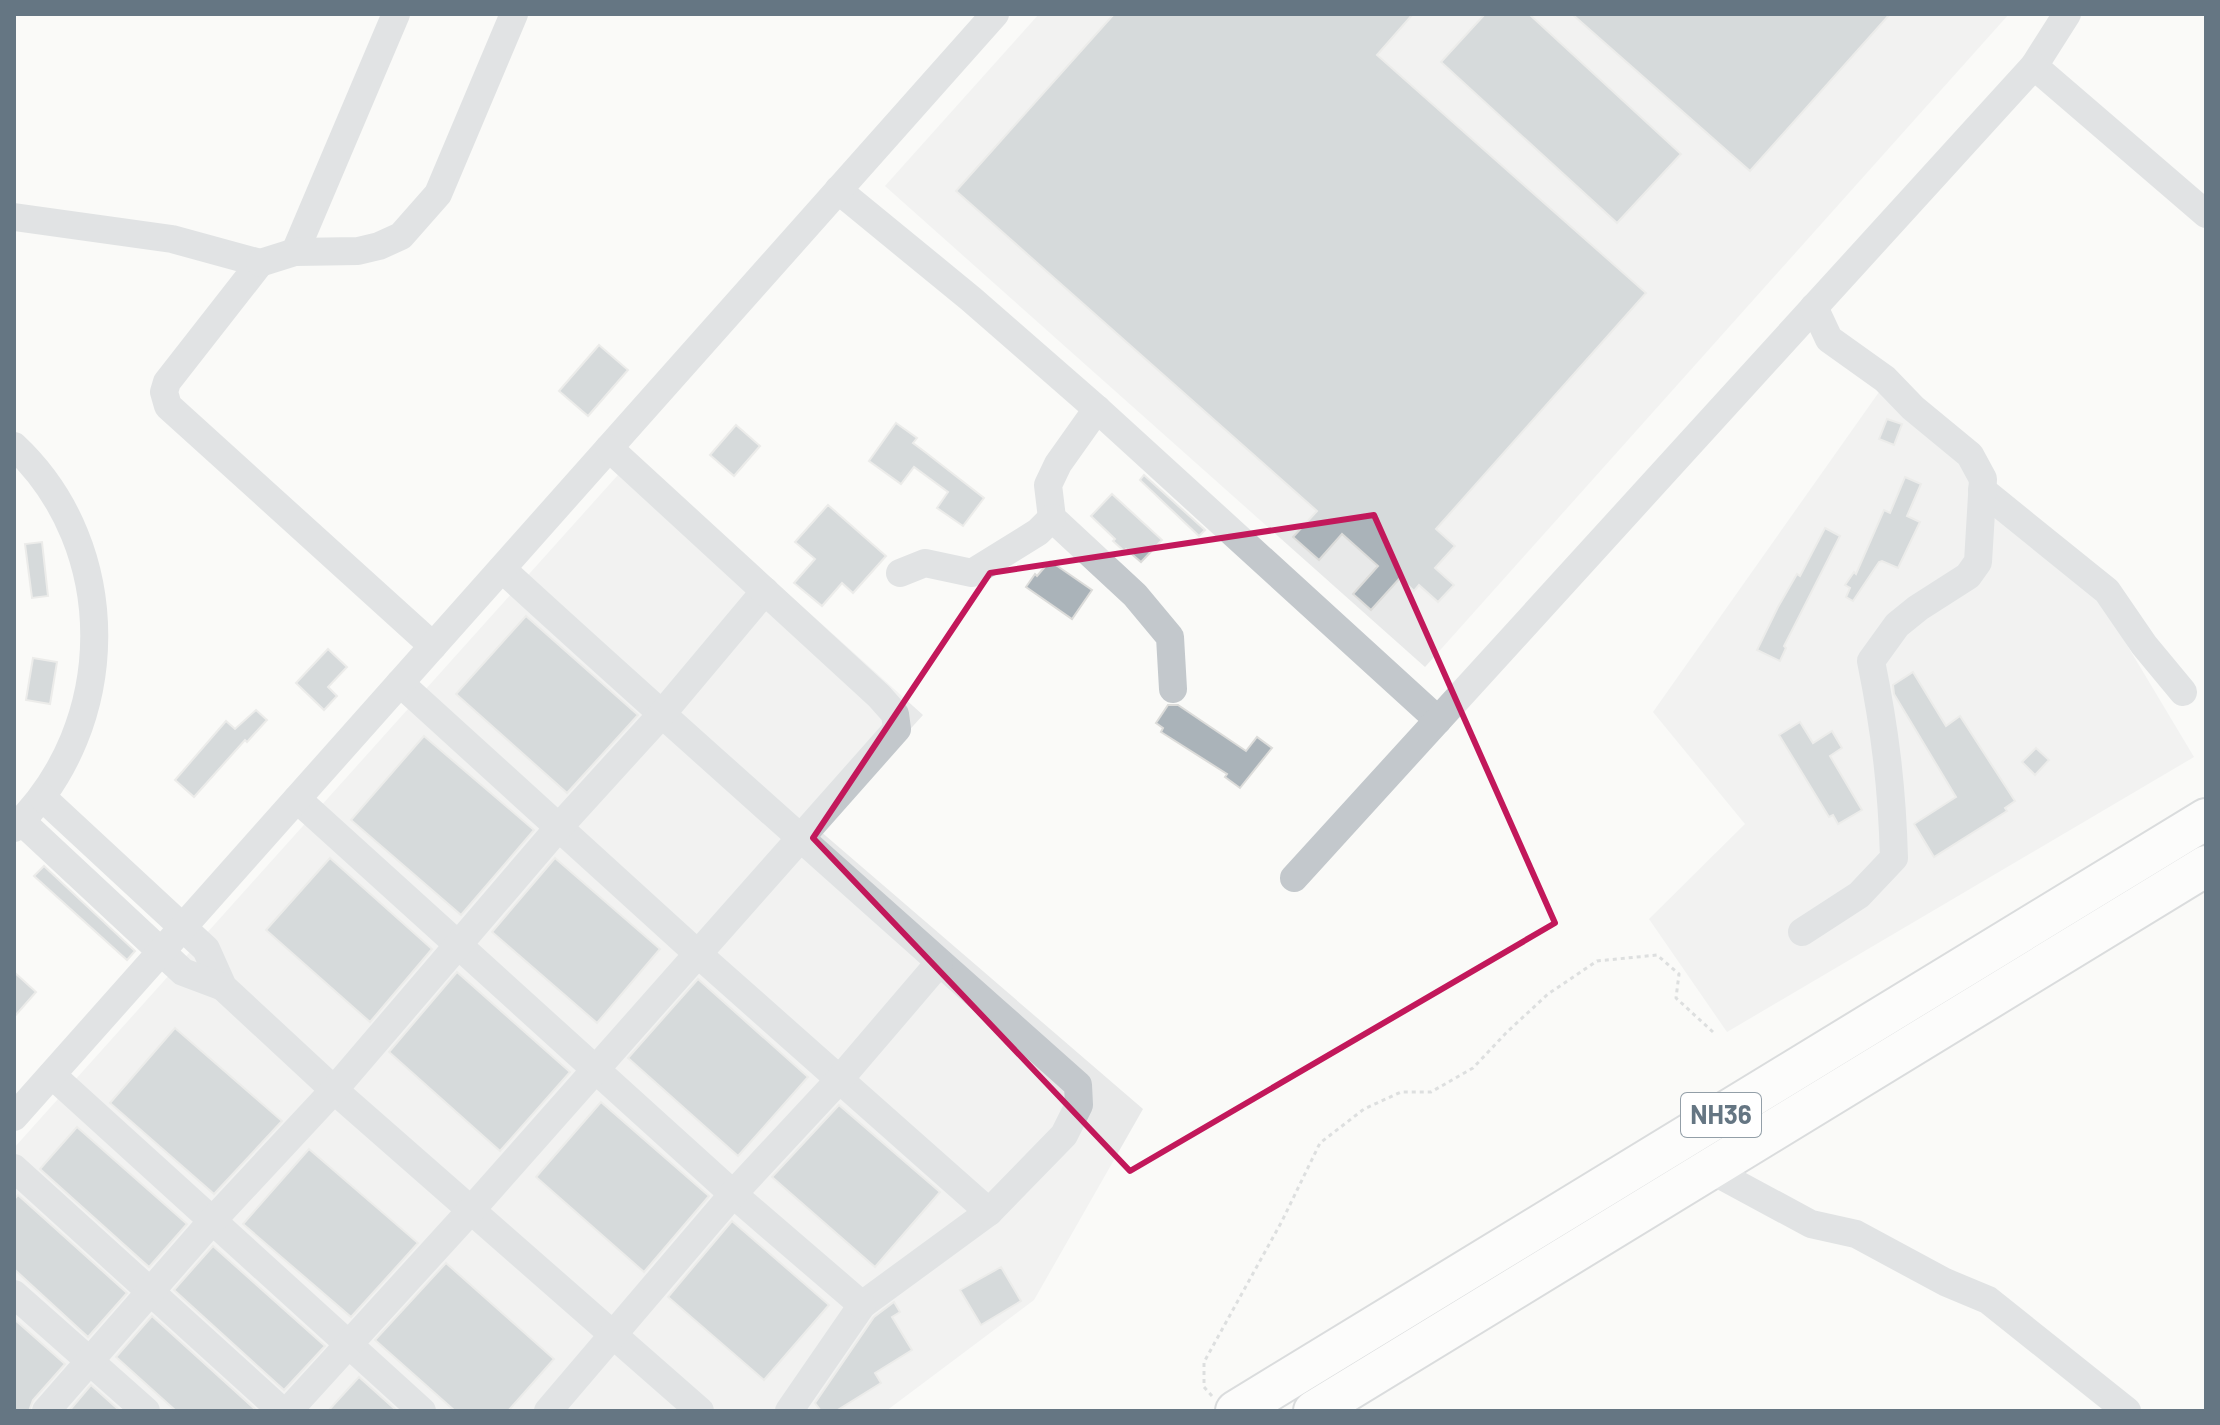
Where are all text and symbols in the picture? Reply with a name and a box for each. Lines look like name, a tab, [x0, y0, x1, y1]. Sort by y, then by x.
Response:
road number: NH36	[1681, 1093, 1761, 1137]

